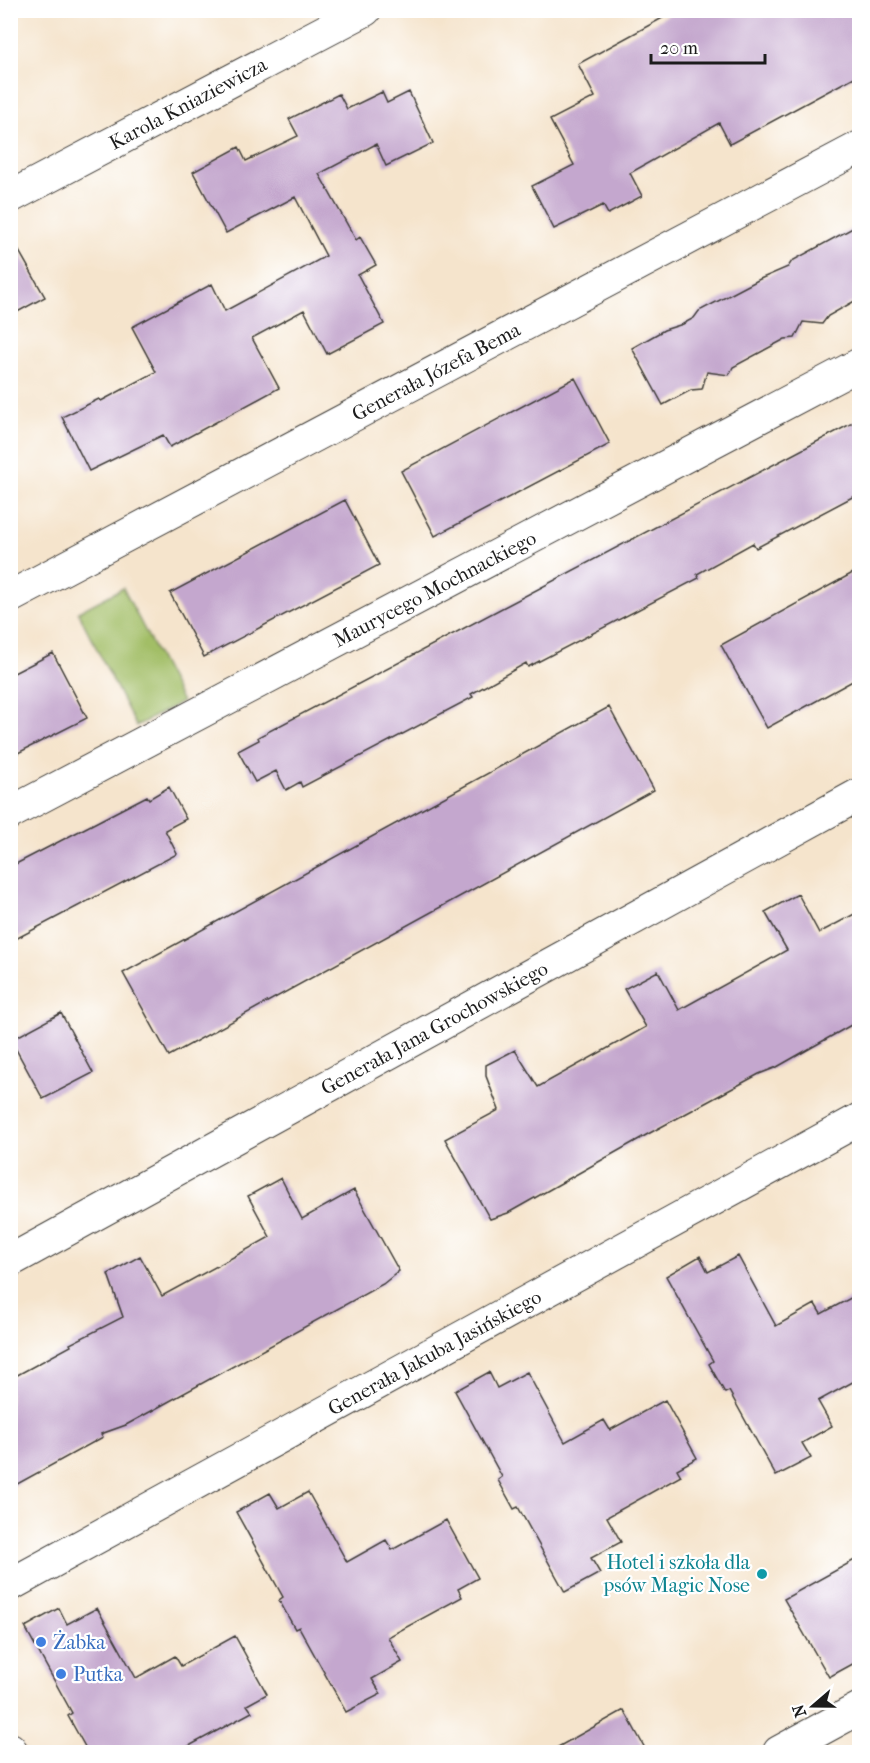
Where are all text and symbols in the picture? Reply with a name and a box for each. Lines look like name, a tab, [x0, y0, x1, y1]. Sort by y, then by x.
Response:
scale bar	[651, 27, 765, 65]
text: 20 m	[660, 38, 698, 59]
street label: Karola Kniaziewicza	[105, 53, 271, 155]
street label: Generała Józefa Bema	[348, 318, 525, 426]
street label: Maurycego Mochnackiego	[329, 526, 540, 652]
street label: Generała Jana Grochowskiego	[317, 957, 552, 1100]
street label: Generała Jakuba Jasińskiego	[324, 1285, 545, 1420]
place label: Hotel i szkoła dla psów Magic Nose	[602, 1551, 751, 1597]
marker: Hotel i szkoła dla psów Magic Nose	[755, 1567, 769, 1581]
place label: Żabka	[53, 1630, 106, 1654]
marker: Żabka	[34, 1635, 48, 1649]
place label: Putka	[73, 1663, 124, 1686]
marker: Putka	[54, 1667, 68, 1681]
north arrow	[783, 1676, 843, 1736]
text: N	[788, 1701, 810, 1720]

